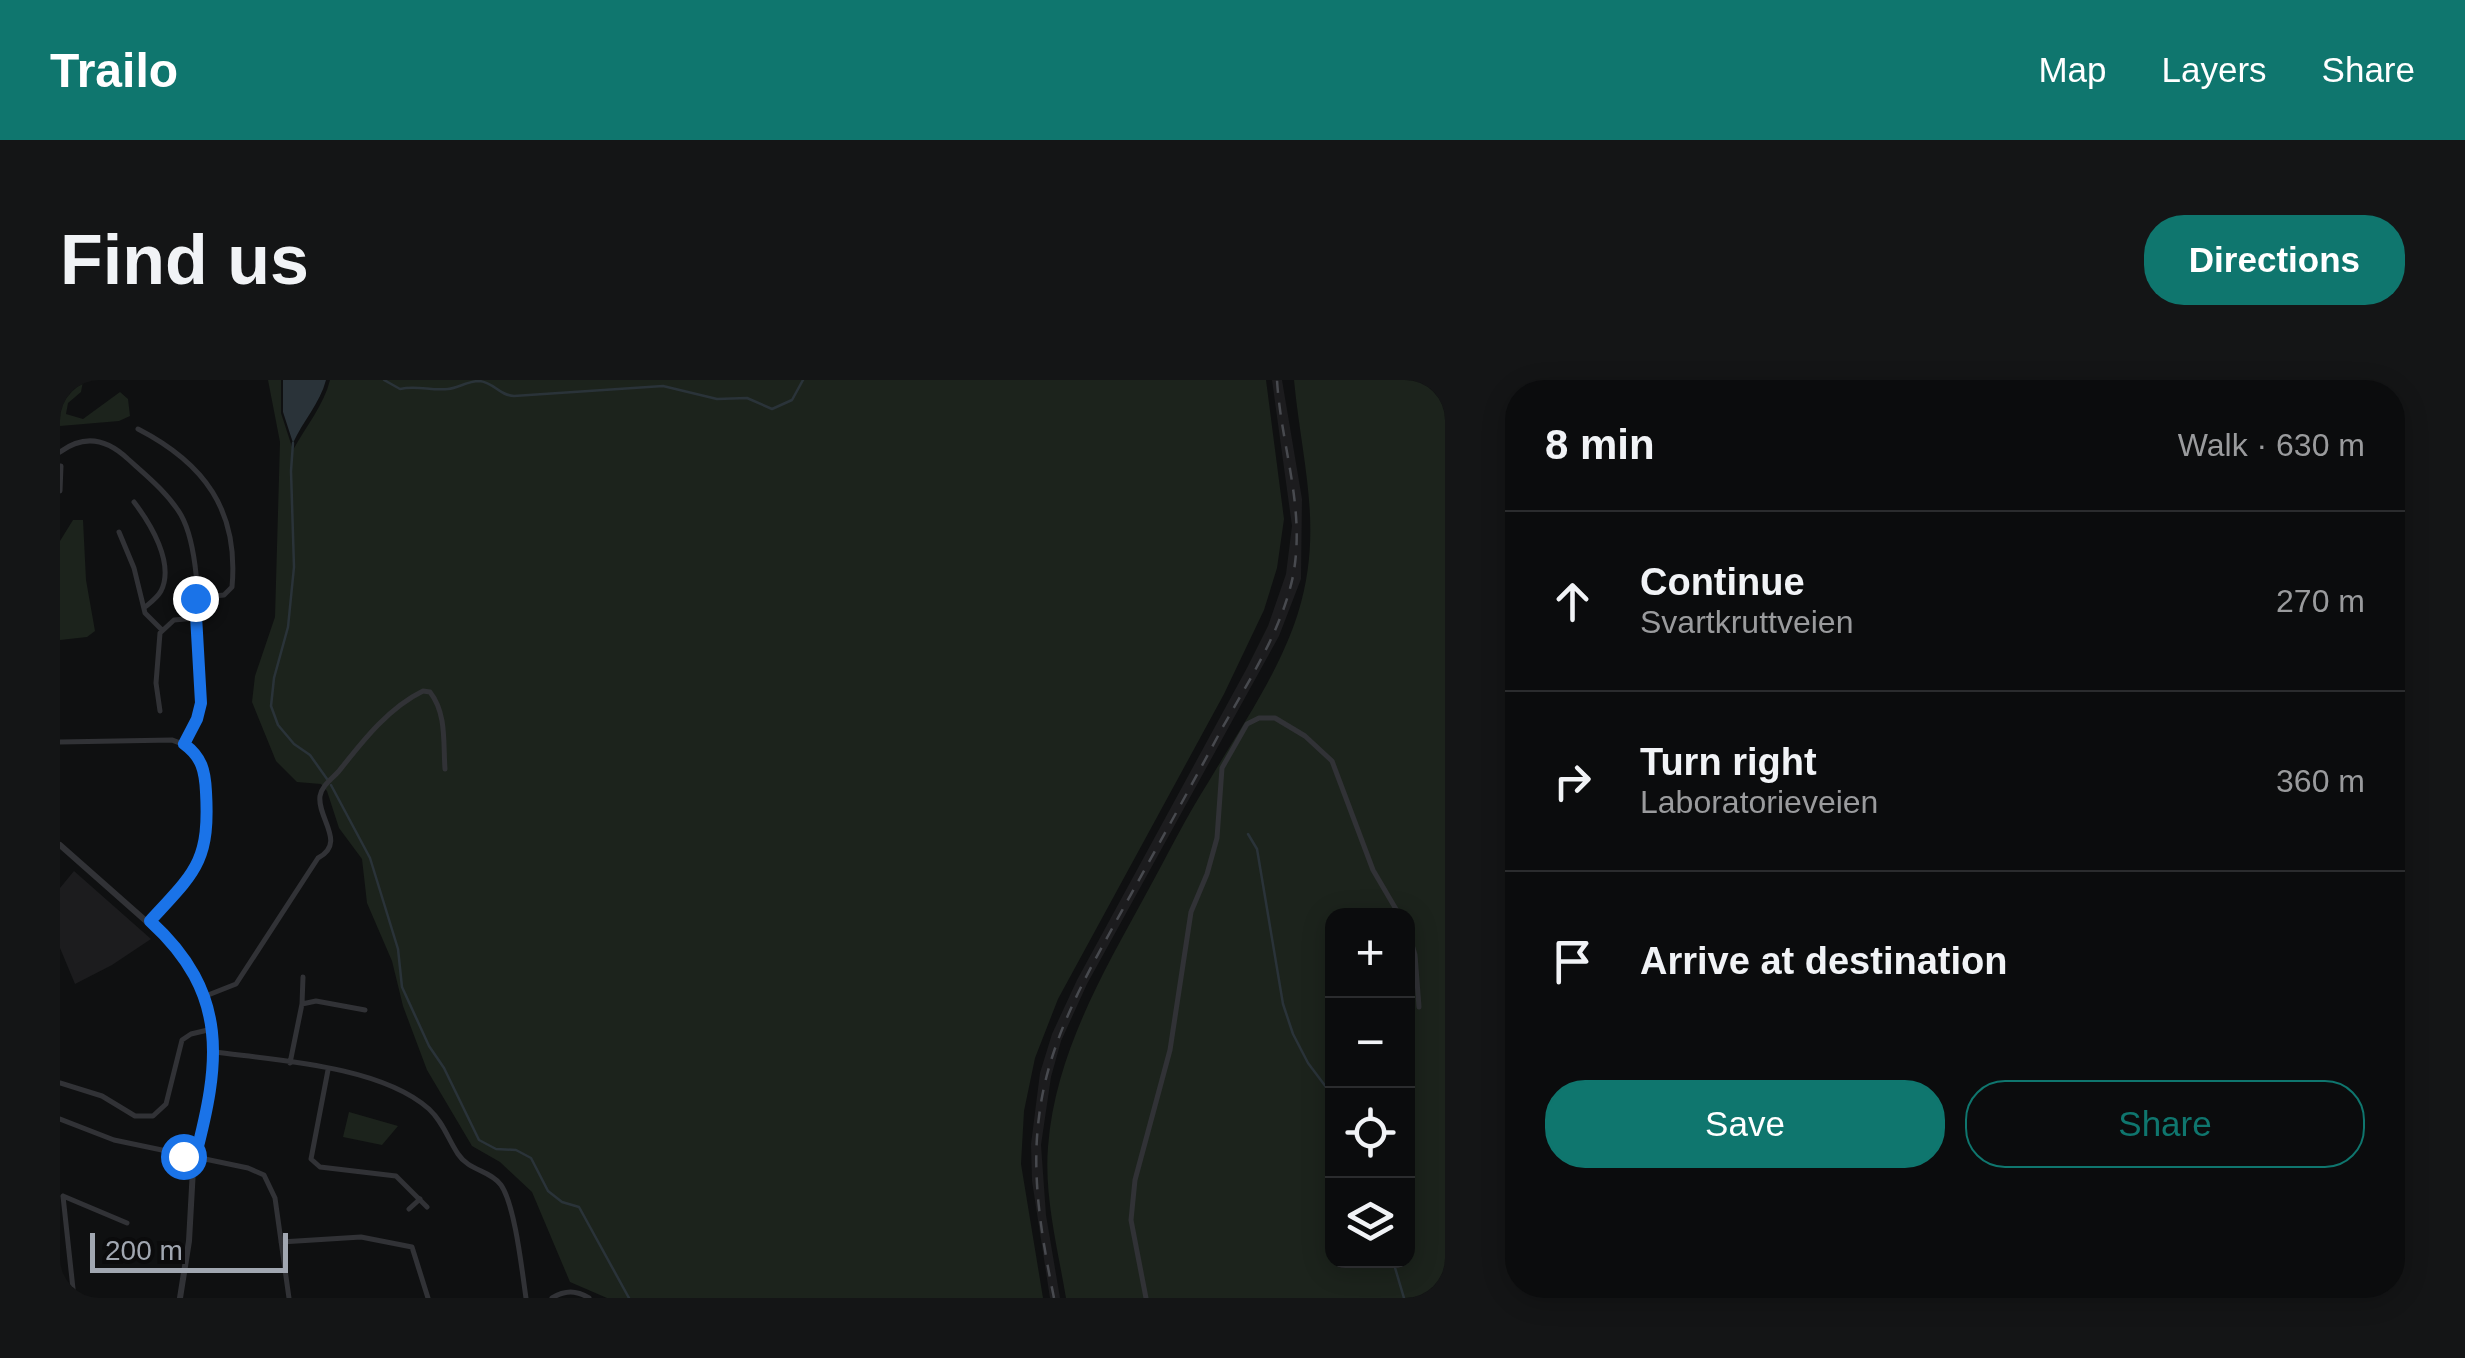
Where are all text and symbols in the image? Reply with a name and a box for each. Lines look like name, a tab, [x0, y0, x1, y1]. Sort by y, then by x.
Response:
text: Trailo	[50, 44, 178, 97]
text: Map	[2038, 50, 2107, 89]
text: Layers	[2162, 50, 2267, 89]
text: Share	[2322, 50, 2415, 89]
button: Directions	[2144, 215, 2405, 305]
text: Find us	[60, 221, 309, 299]
text: 8 min	[1545, 421, 1655, 468]
text: Walk · 630 m	[2178, 427, 2365, 463]
text: Continue	[1640, 561, 1805, 603]
icon: ahead	[1545, 574, 1600, 629]
route end	[173, 576, 219, 622]
text: 270 m	[2276, 583, 2365, 619]
text: Svartkruttveien	[1640, 604, 1853, 640]
text: Turn right	[1640, 741, 1817, 783]
icon: right	[1545, 754, 1600, 809]
text: 360 m	[2276, 763, 2365, 799]
text: Laboratorieveien	[1640, 784, 1878, 820]
map controls	[1325, 908, 1415, 1268]
button: +	[1325, 908, 1415, 998]
icon: arrive	[1545, 934, 1600, 989]
text: Arrive at destination	[1640, 940, 2007, 982]
button: −	[1325, 998, 1415, 1088]
button: Save	[1545, 1080, 1945, 1168]
button: Share	[1965, 1080, 2365, 1168]
button: locate	[1325, 1088, 1415, 1178]
route start	[161, 1134, 207, 1180]
button: layers	[1325, 1178, 1415, 1268]
scale bar	[90, 1228, 288, 1273]
text: 200 m	[105, 1235, 183, 1266]

